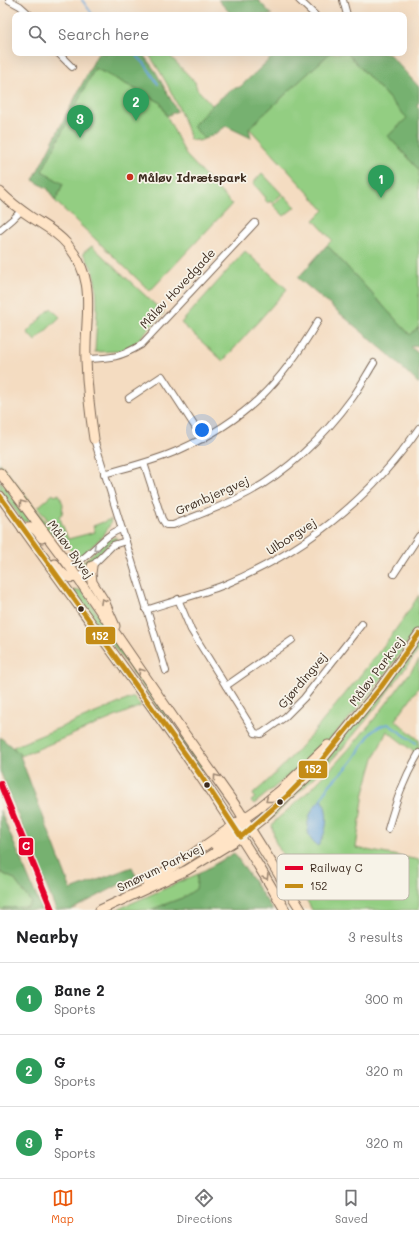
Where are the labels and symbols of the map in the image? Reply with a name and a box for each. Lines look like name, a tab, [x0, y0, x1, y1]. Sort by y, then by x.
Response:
pin: 2	[123, 88, 149, 121]
pin: 3	[67, 105, 93, 138]
pin: 1	[368, 165, 394, 198]
place label: Måløv Idrætspark	[138, 169, 247, 185]
marker: Måløv Idrætspark	[125, 172, 135, 182]
street label: Måløv Hovedgade	[136, 245, 218, 331]
your location	[192, 420, 212, 440]
street label: Grønbjergvej	[173, 472, 251, 518]
one-way arrow	[20, 501, 27, 508]
street label: Ulborgvej	[263, 514, 319, 558]
street label: Måløv Byvej	[44, 516, 98, 582]
one-way arrow	[93, 543, 100, 550]
one-way arrow	[101, 598, 108, 605]
unlabelled marker	[76, 604, 86, 614]
line badge: 152	[85, 626, 116, 645]
text: 152	[91, 628, 109, 643]
street label: Måløv Parkvej	[345, 633, 407, 709]
street label: Gjørdingvej	[274, 648, 330, 712]
one-way arrow	[138, 668, 146, 675]
line badge: 152	[298, 760, 328, 779]
text: 152	[304, 761, 322, 776]
one-way arrow	[213, 775, 220, 782]
unlabelled marker	[202, 780, 212, 790]
one-way arrow	[266, 795, 273, 802]
unlabelled marker	[275, 797, 285, 807]
line badge: C	[18, 837, 34, 856]
text: C	[22, 838, 30, 853]
street label: Smørum Parkvej	[114, 839, 206, 895]
legend	[277, 854, 409, 900]
text: Railway C	[310, 860, 363, 875]
one-way arrow	[262, 873, 269, 880]
text: 152	[310, 878, 327, 893]

